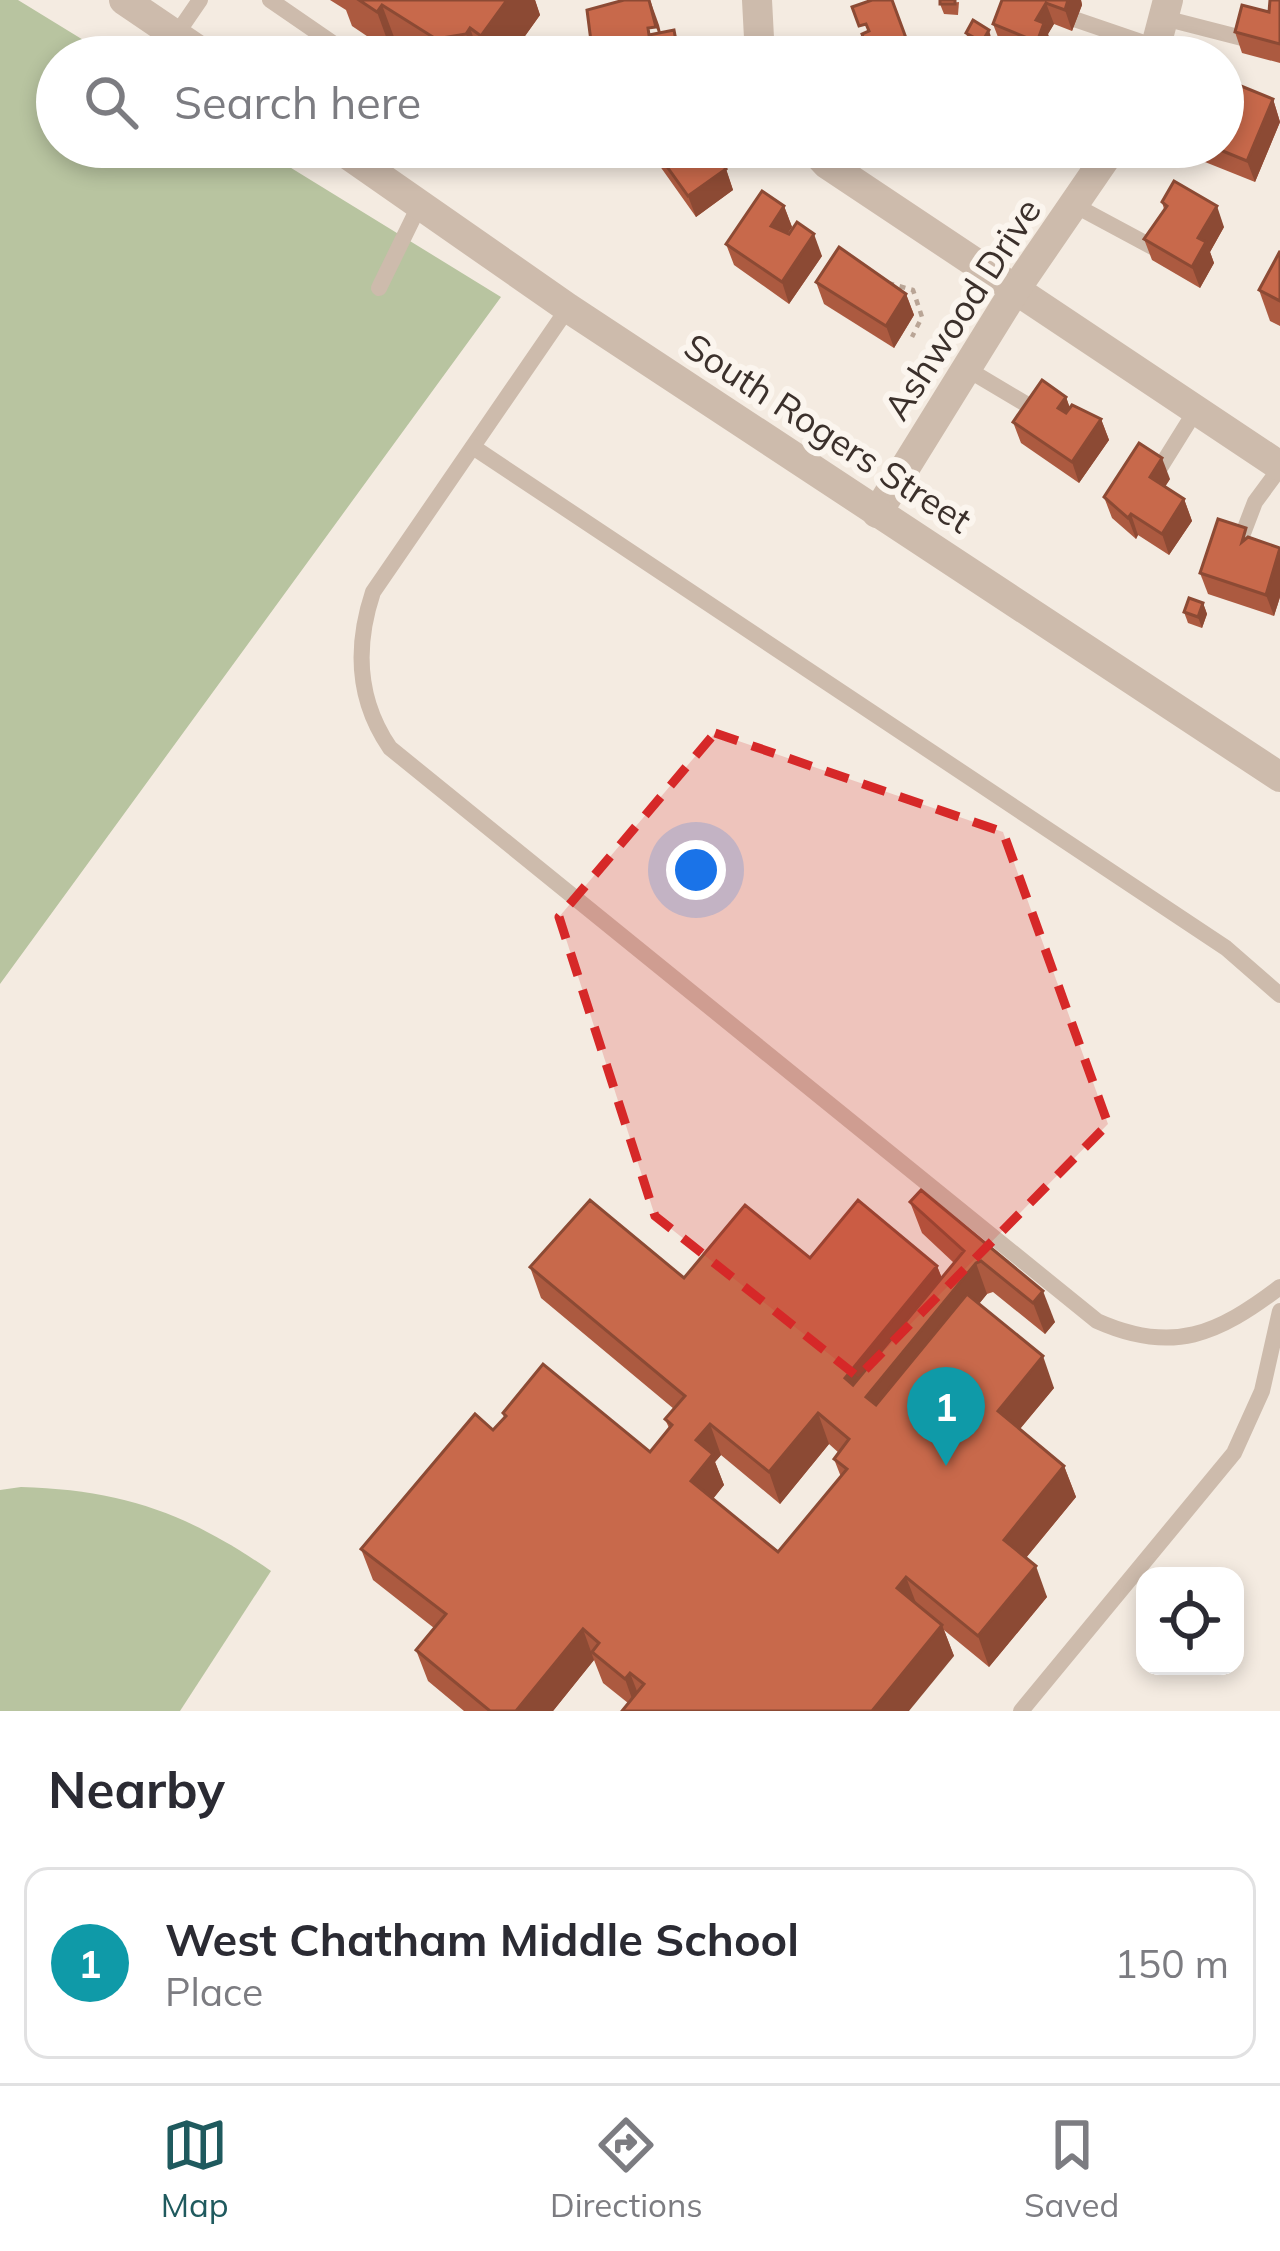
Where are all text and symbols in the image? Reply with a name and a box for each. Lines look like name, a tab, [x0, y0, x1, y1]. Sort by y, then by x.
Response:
search box	[36, 36, 1244, 168]
icon: search	[78, 69, 144, 135]
text: Search here	[174, 74, 421, 130]
street label: Ashwood Drive	[873, 190, 1050, 428]
street label: South Rogers Street	[676, 323, 980, 542]
your location	[666, 840, 726, 900]
pin: 1	[907, 1367, 985, 1466]
map controls	[1136, 1567, 1244, 1675]
button: locate	[1136, 1567, 1244, 1675]
text: Nearby	[48, 1757, 225, 1821]
text: West Chatham Middle School	[165, 1911, 799, 1967]
text: 1	[78, 1939, 102, 1988]
text: 150 m	[1114, 1939, 1229, 1988]
text: Place	[165, 1967, 263, 2016]
tab: Map	[161, 2112, 229, 2225]
tab: Directions	[550, 2112, 703, 2225]
tab: Saved	[1024, 2112, 1119, 2225]

